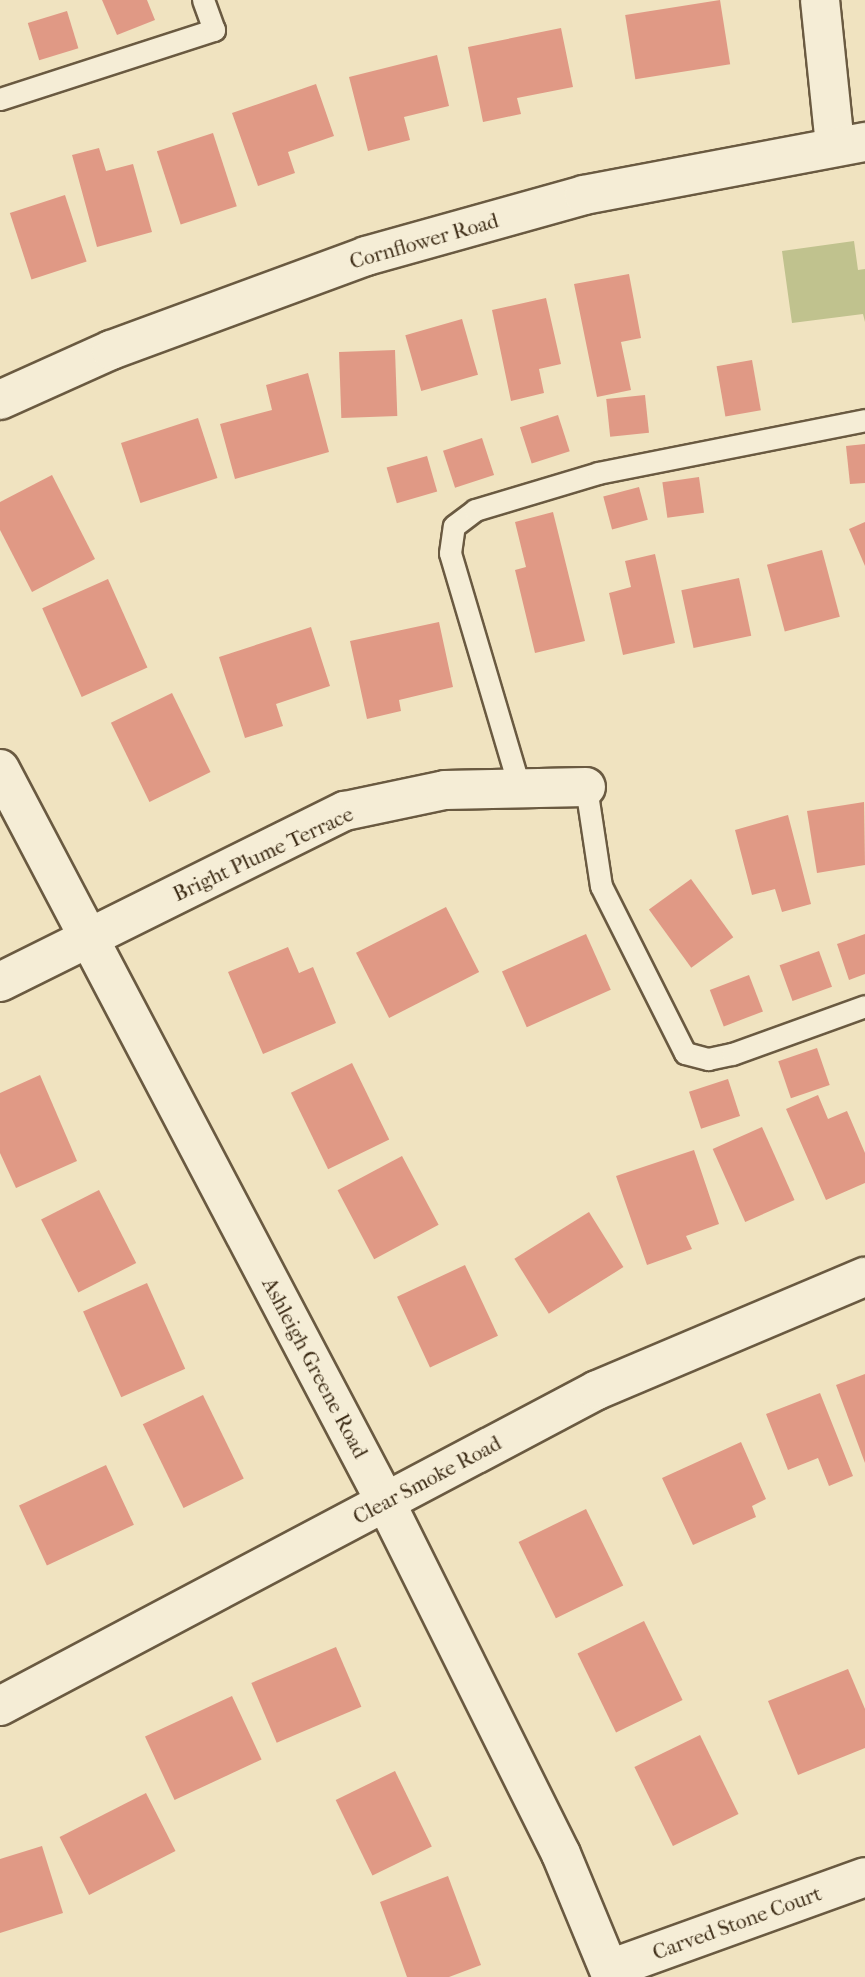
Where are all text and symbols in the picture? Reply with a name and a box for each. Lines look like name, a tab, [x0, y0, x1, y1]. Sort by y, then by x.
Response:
street label: Cornflower Road	[347, 208, 501, 274]
street label: Bright Plume Terrace	[169, 801, 357, 907]
street label: Ashleigh Greene Road	[257, 1273, 373, 1463]
street label: Clear Smoke Road	[349, 1430, 505, 1530]
street label: Carved Stone Court	[649, 1881, 825, 1965]

